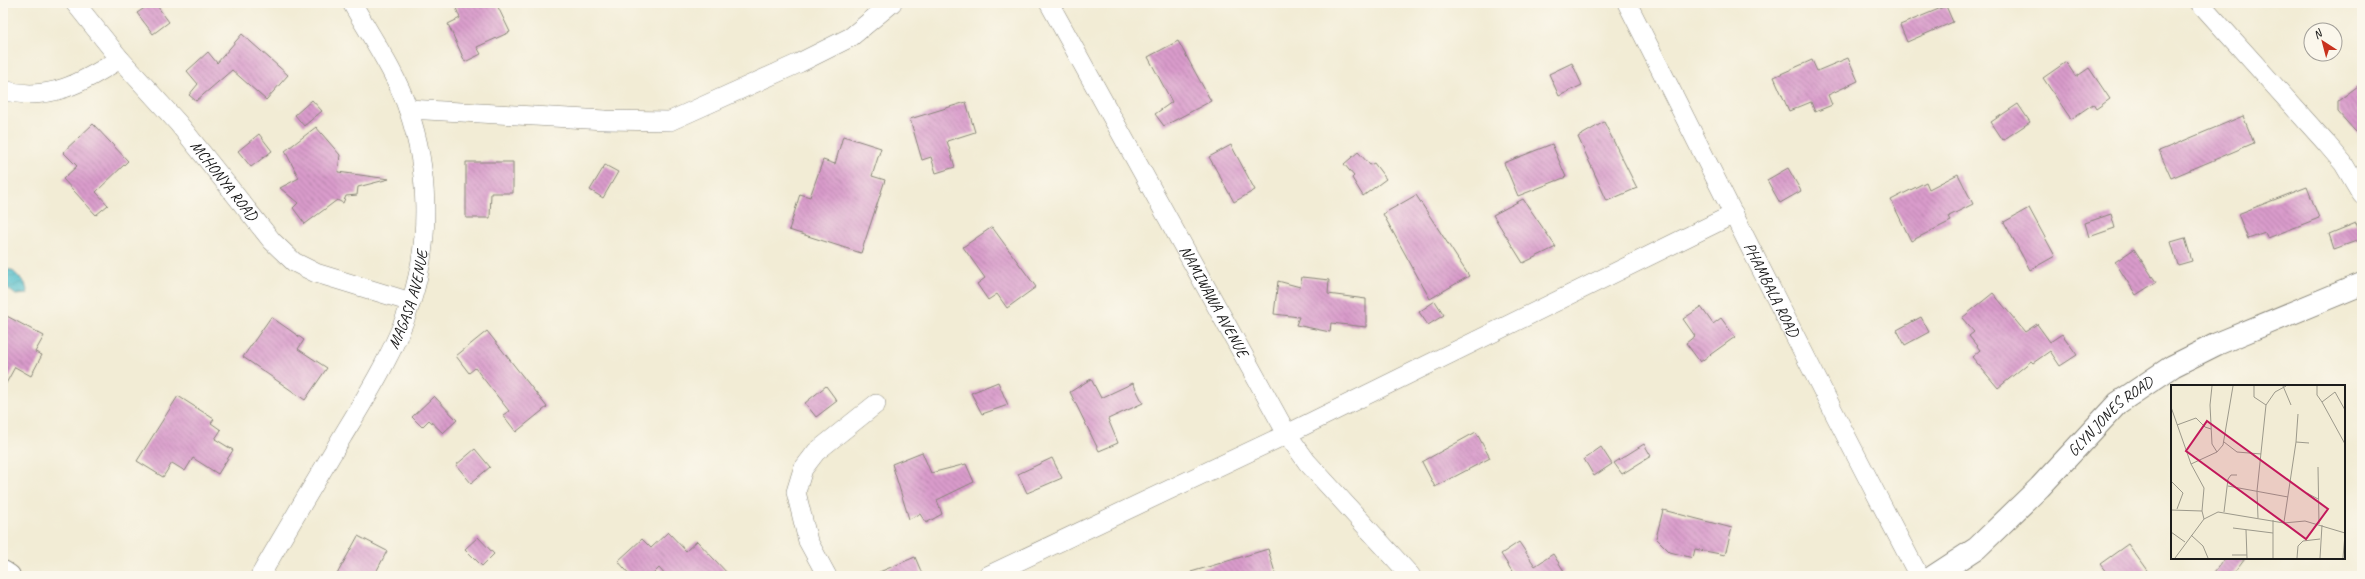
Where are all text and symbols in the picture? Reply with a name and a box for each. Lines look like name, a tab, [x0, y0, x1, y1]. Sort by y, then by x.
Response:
north arrow	[2303, 22, 2343, 62]
text: N	[2310, 25, 2326, 42]
street label: MCHONYA ROAD	[186, 136, 263, 226]
street label: PHAMBALA ROAD	[1739, 239, 1804, 342]
street label: NAMIWAWA AVENUE	[1175, 242, 1254, 363]
street label: MAGASA AVENUE	[383, 246, 433, 352]
street label: GLYN JONES ROAD	[2063, 371, 2158, 461]
inset map	[2171, 385, 2345, 559]

